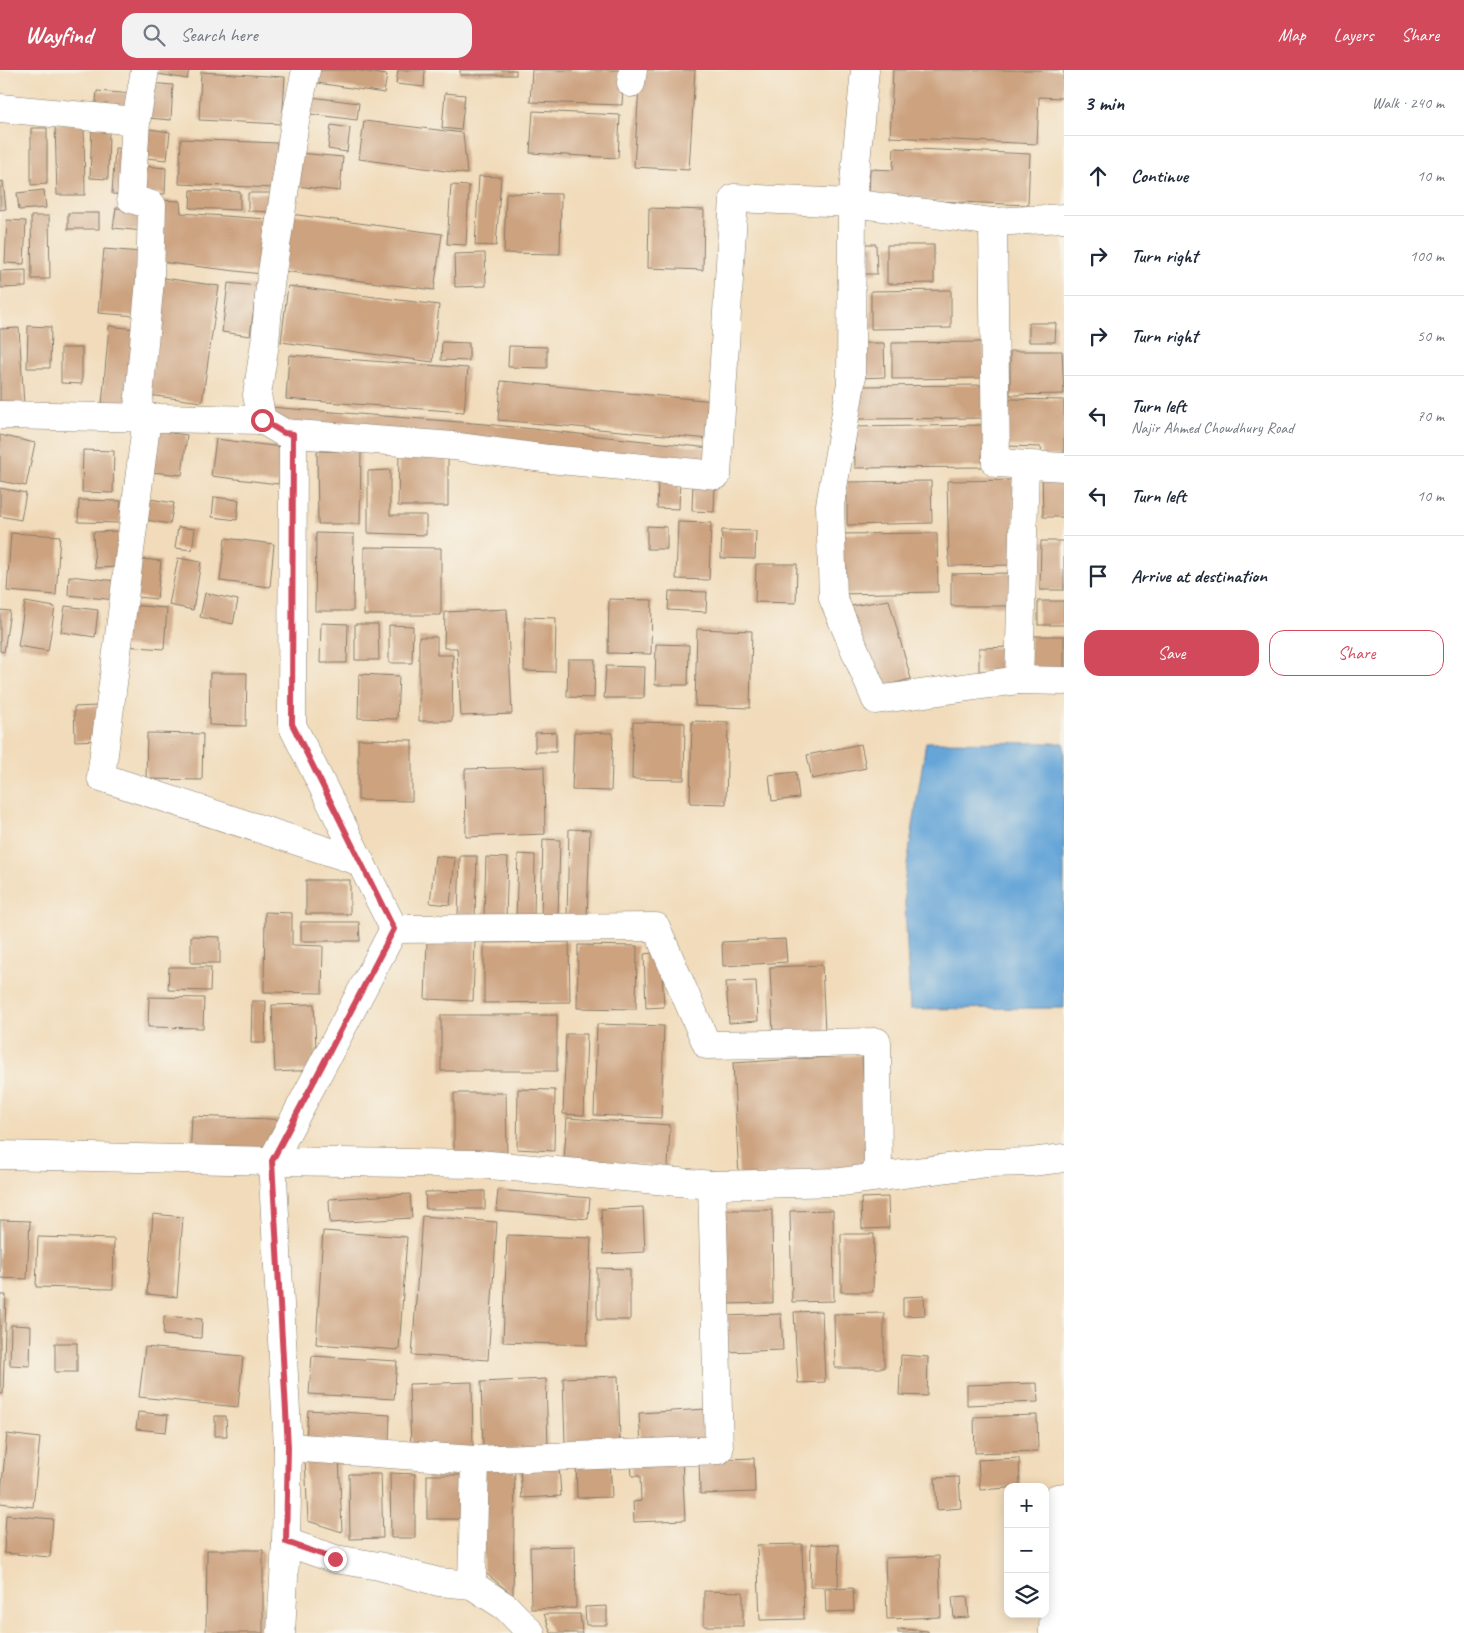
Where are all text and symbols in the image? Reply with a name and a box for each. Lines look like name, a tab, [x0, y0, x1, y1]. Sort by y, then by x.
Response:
search box	[122, 13, 472, 58]
text: Wayfind	[25, 20, 92, 50]
icon: search	[140, 21, 168, 49]
text: Search here	[180, 23, 258, 47]
text: Map	[1278, 24, 1306, 46]
text: Layers	[1334, 24, 1373, 46]
text: Share	[1401, 24, 1439, 46]
text: 3 min	[1084, 90, 1124, 116]
text: Walk · 240 m	[1372, 93, 1444, 113]
icon: ahead	[1084, 162, 1112, 190]
text: Continue	[1131, 164, 1188, 188]
text: 10 m	[1417, 166, 1444, 186]
icon: right	[1084, 242, 1112, 270]
text: Turn right	[1131, 244, 1198, 268]
text: 100 m	[1410, 246, 1444, 266]
icon: right	[1084, 322, 1112, 350]
text: Turn right	[1131, 324, 1198, 348]
text: 50 m	[1417, 326, 1444, 346]
text: Turn left	[1131, 394, 1186, 418]
icon: left	[1084, 402, 1112, 430]
text: 70 m	[1417, 406, 1444, 426]
route start	[251, 409, 274, 432]
text: Najir Ahmed Chowdhury Road	[1131, 418, 1294, 438]
icon: left	[1084, 482, 1112, 510]
text: Turn left	[1131, 484, 1186, 508]
text: 10 m	[1417, 486, 1444, 506]
icon: arrive	[1084, 562, 1112, 590]
text: Arrive at destination	[1131, 564, 1267, 588]
button: Save	[1084, 630, 1259, 676]
button: Share	[1269, 630, 1444, 676]
map controls	[1004, 1483, 1049, 1618]
button: +	[1004, 1483, 1049, 1528]
button: −	[1004, 1528, 1049, 1573]
route end	[324, 1548, 347, 1571]
button: layers	[1004, 1573, 1049, 1618]

